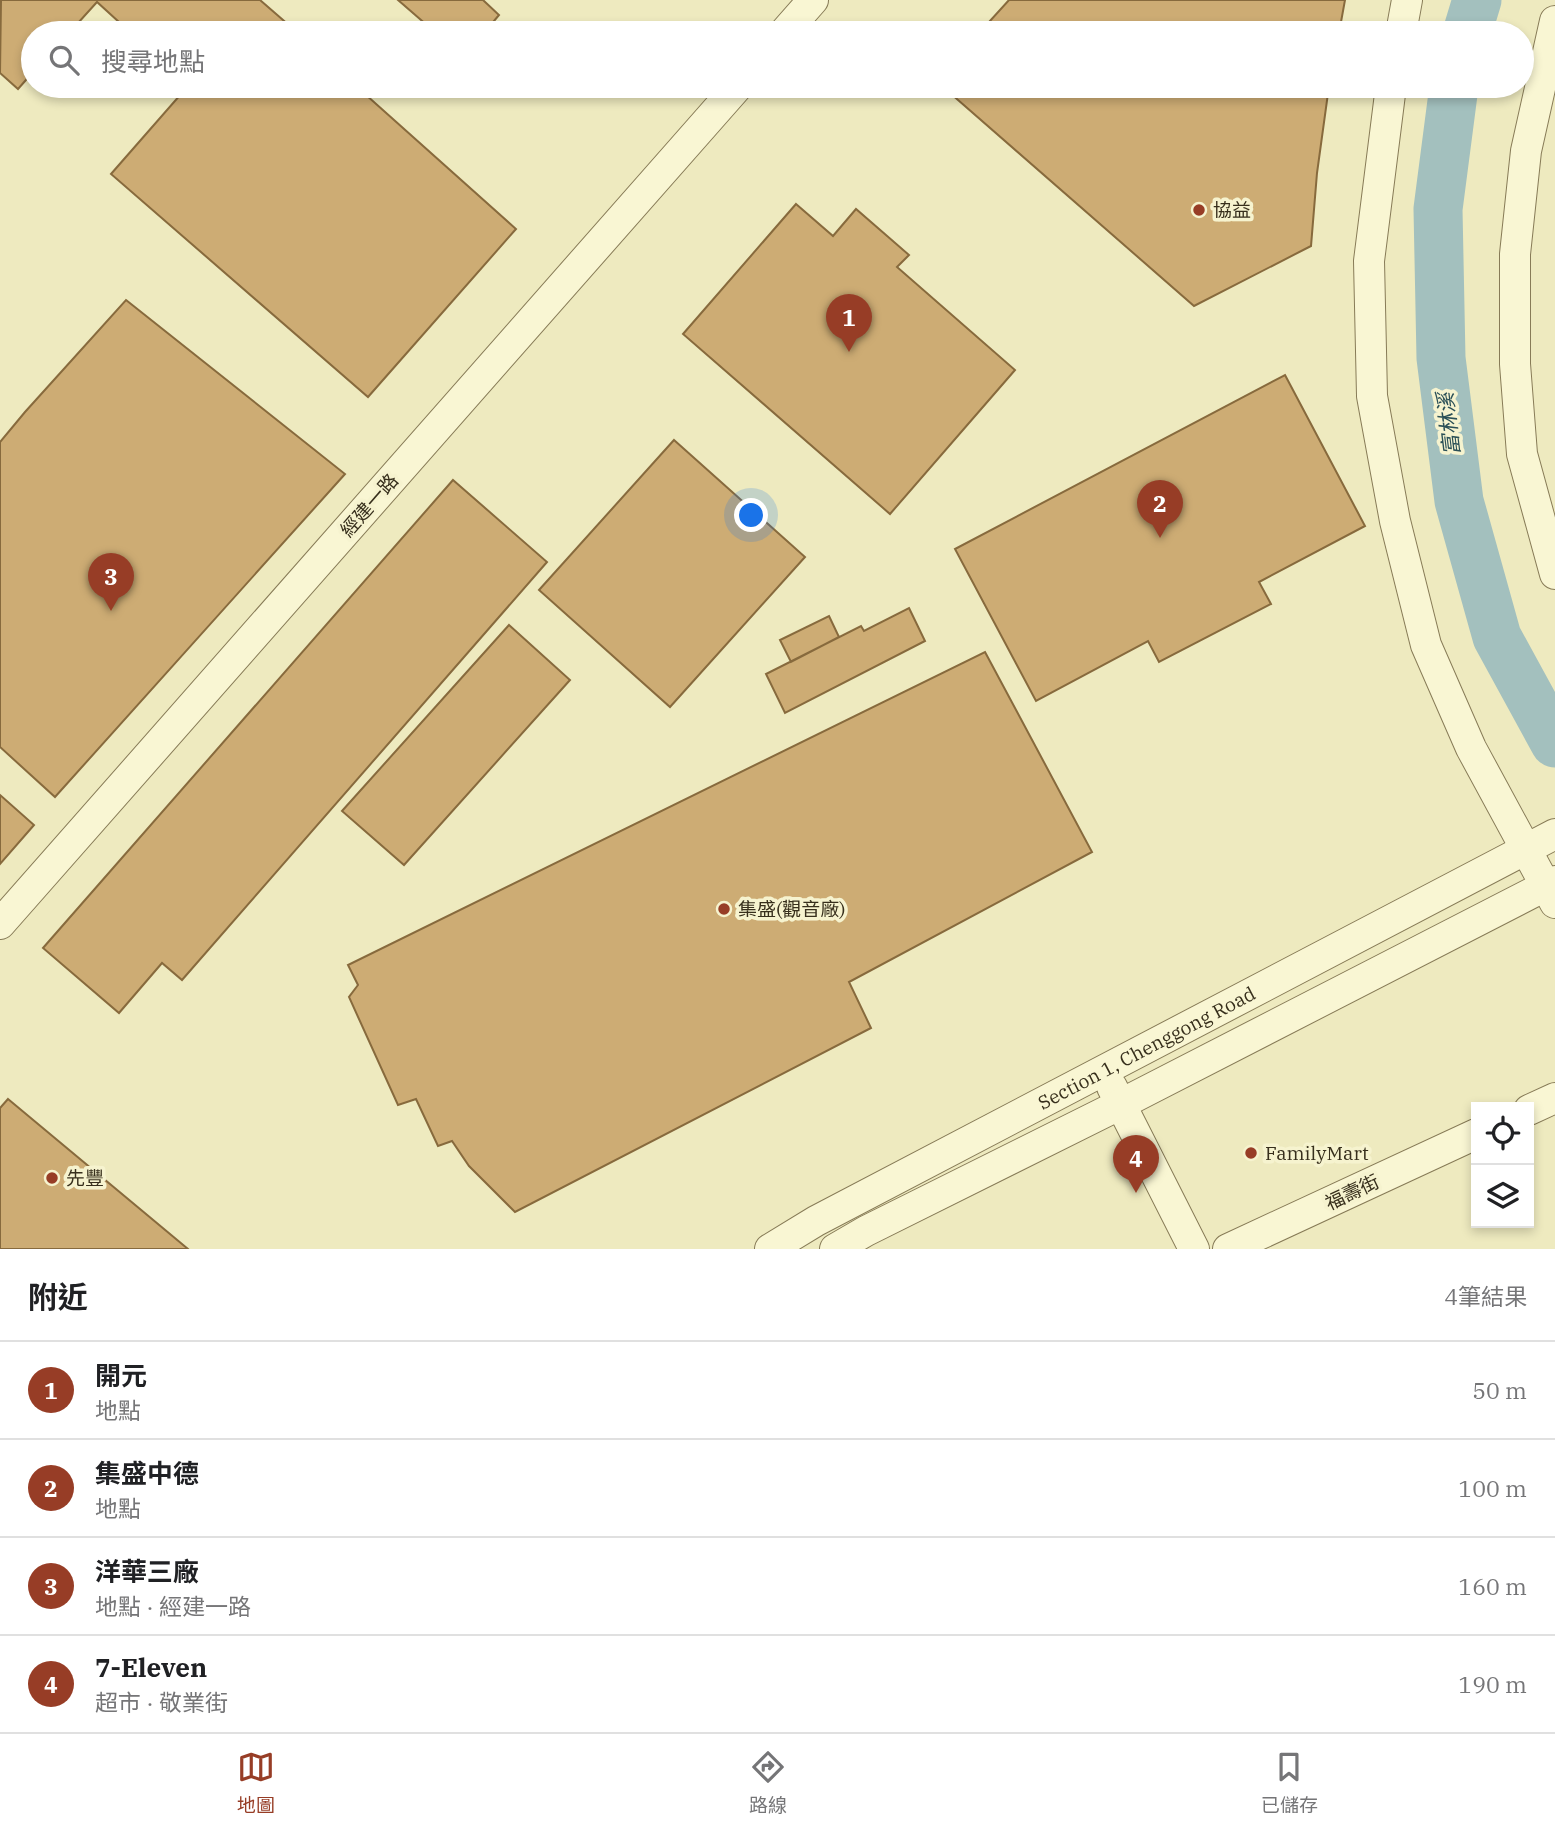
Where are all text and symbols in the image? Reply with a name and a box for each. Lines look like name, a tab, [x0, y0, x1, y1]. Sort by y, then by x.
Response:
search box	[21, 21, 1534, 98]
icon: search	[45, 41, 83, 79]
text: 搜尋地點	[101, 44, 205, 78]
place label: 協益	[1213, 198, 1251, 222]
marker: 協益	[1191, 202, 1207, 218]
pin: 1	[826, 294, 872, 352]
water label: 富林溪	[1430, 388, 1466, 457]
street label: 經建一路	[335, 468, 403, 542]
pin: 2	[1137, 480, 1183, 538]
your location	[734, 498, 768, 532]
pin: 3	[88, 553, 134, 611]
place label: 集盛(觀音廠)	[738, 897, 846, 921]
marker: 集盛(觀音廠)	[716, 901, 732, 917]
street label: Section 1, Chenggong Road	[1034, 981, 1259, 1115]
map controls	[1471, 1102, 1534, 1228]
button: locate	[1471, 1102, 1534, 1165]
pin: 4	[1113, 1135, 1159, 1193]
place label: FamilyMart	[1265, 1141, 1369, 1165]
marker: FamilyMart	[1243, 1145, 1259, 1161]
button: layers	[1471, 1165, 1534, 1228]
place label: 先豐	[66, 1166, 104, 1190]
street label: 福壽街	[1321, 1169, 1383, 1215]
marker: 先豐	[44, 1170, 60, 1186]
text: 附近	[28, 1277, 88, 1316]
text: 4筆結果	[1444, 1281, 1527, 1311]
text: 開元	[95, 1358, 147, 1392]
text: 1	[44, 1375, 58, 1405]
text: 50 m	[1472, 1375, 1527, 1405]
text: 地點	[95, 1395, 141, 1425]
text: 集盛中德	[95, 1456, 199, 1490]
text: 2	[44, 1473, 58, 1503]
text: 100 m	[1458, 1473, 1527, 1503]
text: 地點	[95, 1493, 141, 1523]
text: 洋華三廠	[95, 1554, 199, 1588]
text: 3	[44, 1571, 58, 1601]
text: 160 m	[1458, 1571, 1527, 1601]
text: 地點 · 經建一路	[95, 1591, 251, 1621]
text: 7-Eleven	[95, 1650, 207, 1684]
text: 4	[44, 1669, 58, 1699]
text: 190 m	[1458, 1669, 1527, 1699]
text: 超市 · 敬業街	[95, 1687, 228, 1717]
tab: 地圖	[237, 1748, 275, 1817]
tab: 路線	[749, 1748, 787, 1817]
tab: 已儲存	[1261, 1748, 1318, 1817]

